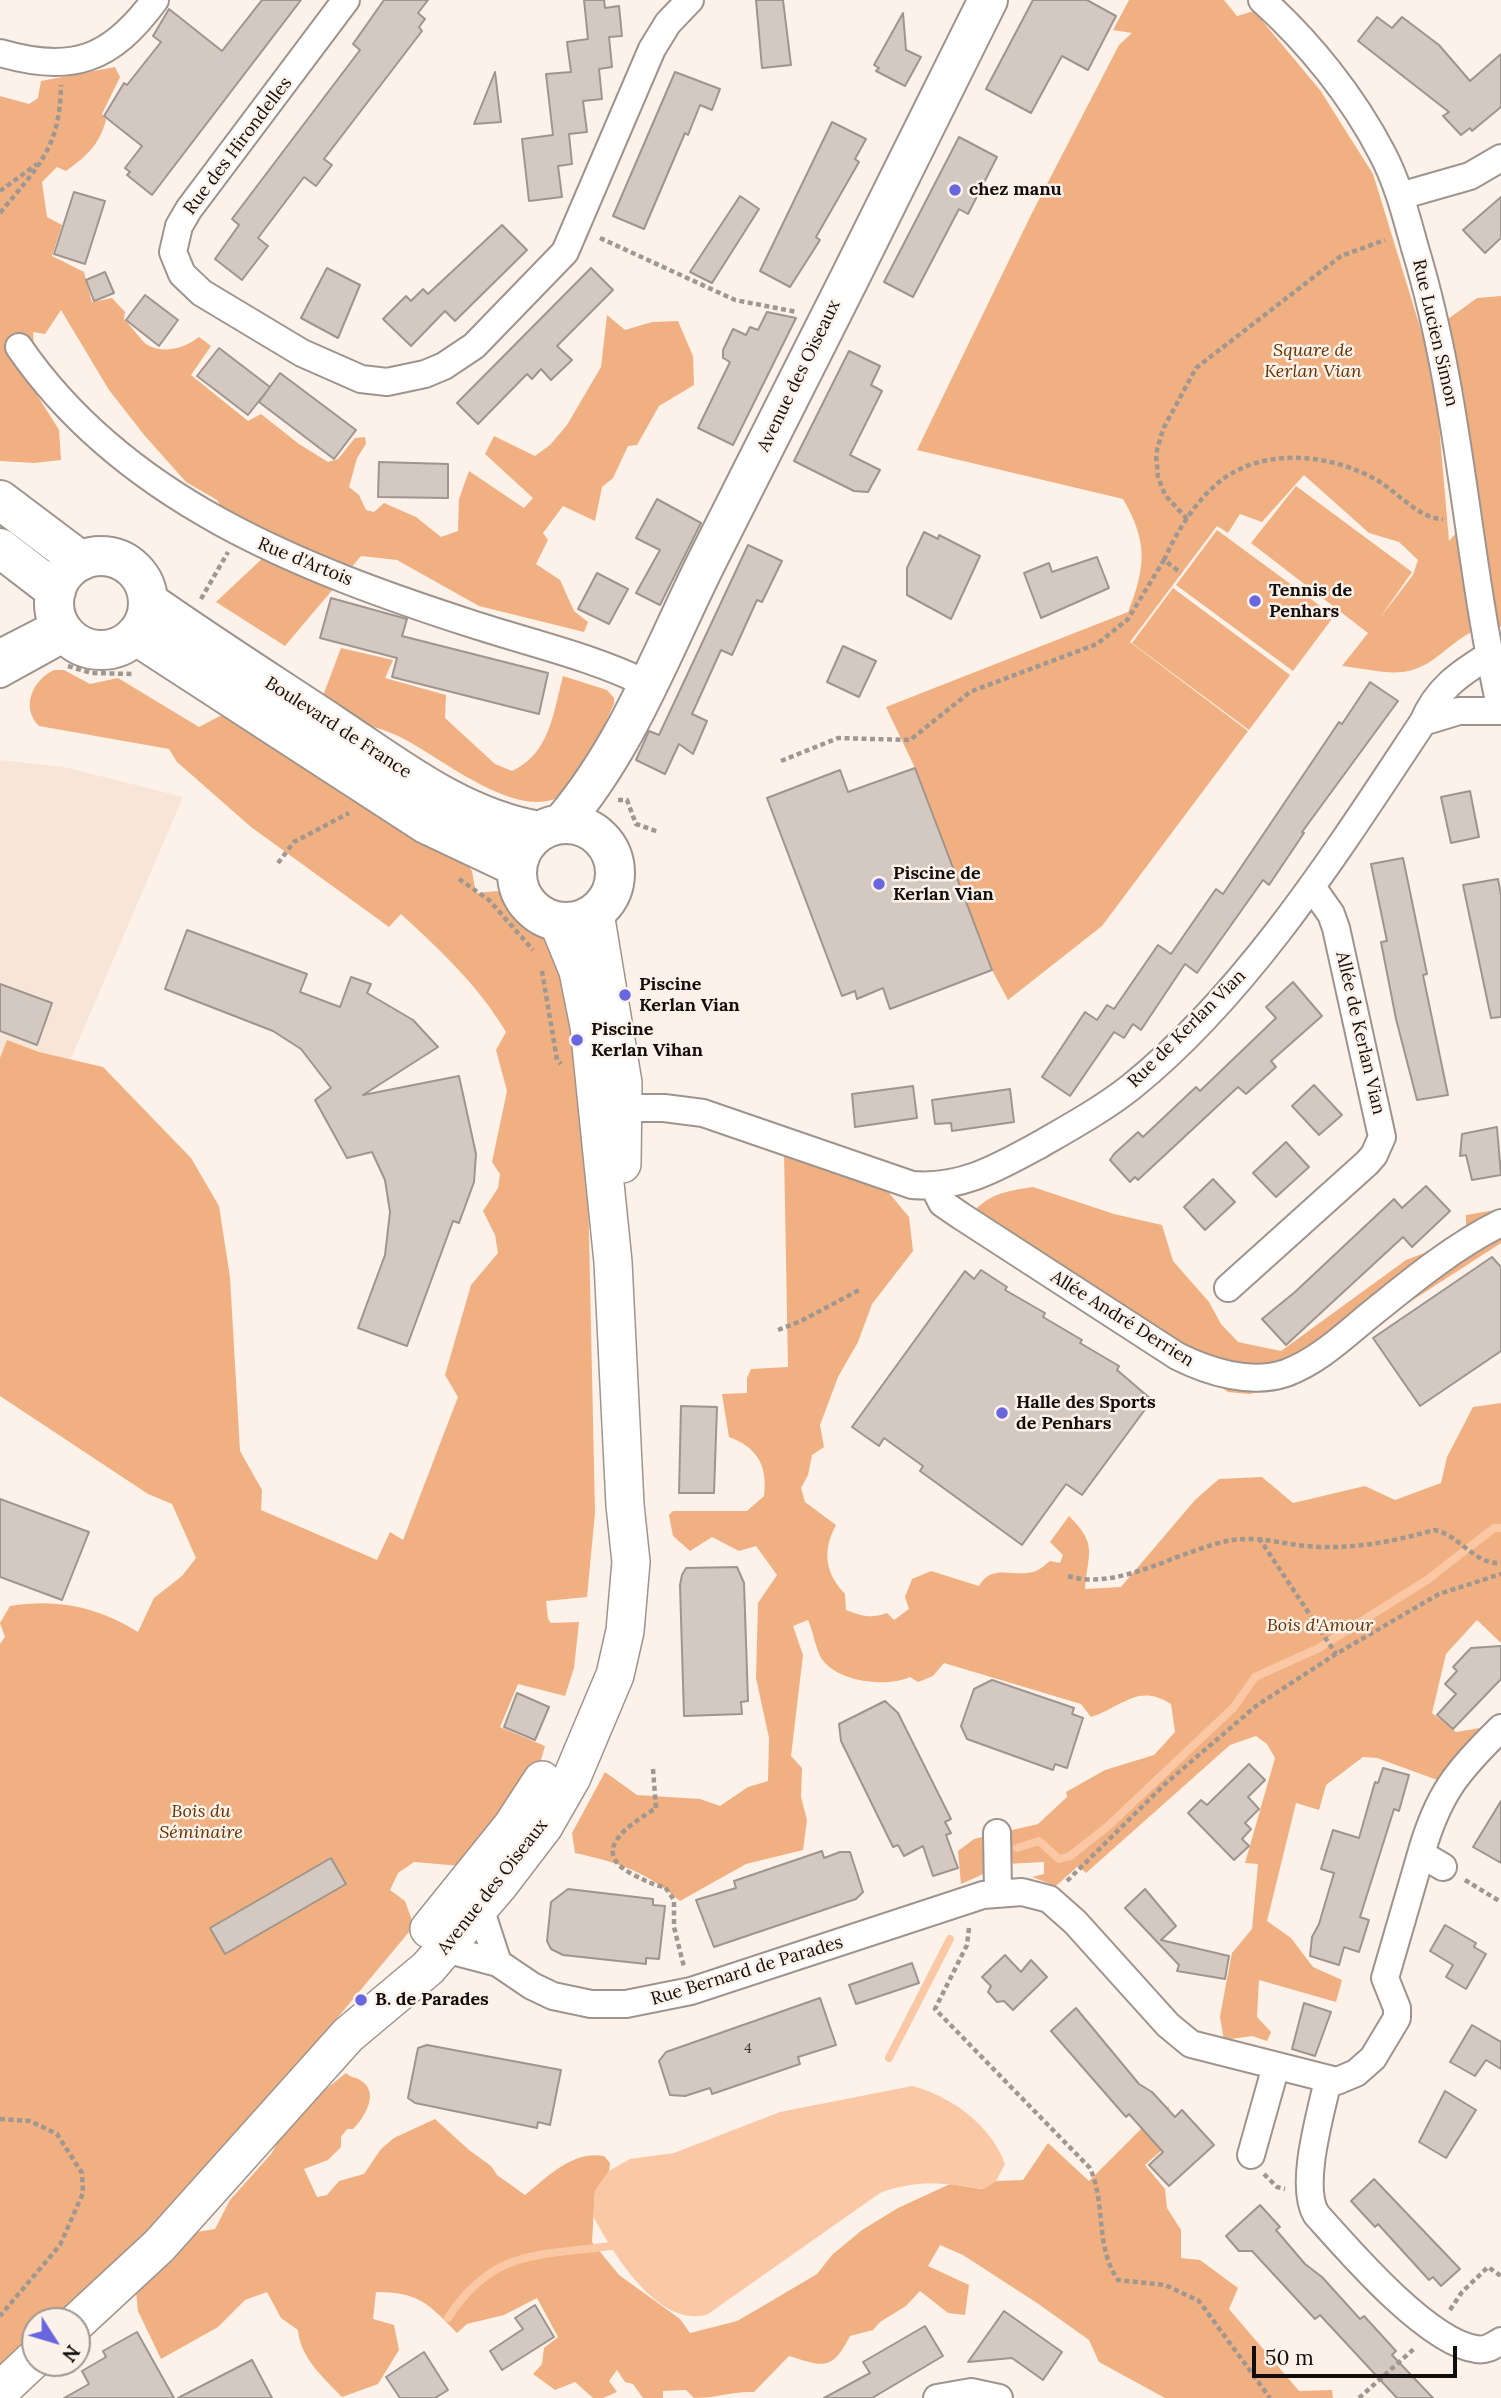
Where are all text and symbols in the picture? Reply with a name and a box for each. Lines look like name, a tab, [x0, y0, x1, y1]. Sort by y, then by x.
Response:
street label: Rue des Hirondelles	[179, 73, 297, 219]
place label: chez manu	[969, 179, 1062, 201]
marker: chez manu	[947, 182, 963, 198]
street label: Rue Lucien Simon	[1408, 257, 1462, 409]
street label: Avenue des Oiseaux	[753, 297, 845, 455]
park label: Square de Kerlan Vian	[1264, 340, 1362, 382]
street label: Rue d'Artois	[254, 533, 356, 591]
place label: Tennis de Penhars	[1269, 580, 1352, 622]
marker: Tennis de Penhars	[1247, 593, 1263, 609]
street label: Boulevard de France	[261, 673, 415, 783]
place label: Piscine de Kerlan Vian	[893, 863, 994, 906]
marker: Piscine de Kerlan Vian	[871, 876, 887, 892]
street label: Allée de Kerlan Vian	[1331, 949, 1389, 1117]
street label: Rue de Kerlan Vian	[1124, 966, 1250, 1092]
place label: Piscine Kerlan Vian	[639, 974, 740, 1016]
marker: Piscine Kerlan Vian	[617, 987, 633, 1003]
place label: Piscine Kerlan Vihan	[591, 1019, 703, 1062]
marker: Piscine Kerlan Vihan	[569, 1032, 585, 1048]
street label: Allée André Derrien	[1046, 1266, 1198, 1372]
place label: Halle des Sports de Penhars	[1016, 1392, 1156, 1434]
marker: Halle des Sports de Penhars	[994, 1405, 1010, 1421]
park label: Bois d'Amour	[1267, 1615, 1373, 1637]
park label: Bois du Séminaire	[159, 1801, 243, 1843]
street label: Avenue des Oiseaux	[433, 1815, 553, 1959]
street label: Rue Bernard de Parades	[648, 1931, 846, 2011]
place label: B. de Parades	[375, 1989, 489, 2011]
marker: B. de Parades	[353, 1992, 369, 2008]
house number: 4	[744, 2041, 752, 2057]
north arrow	[21, 2307, 91, 2377]
scale bar	[1256, 2332, 1461, 2376]
text: N	[57, 2340, 85, 2367]
text: 50 m	[1265, 2344, 1314, 2371]

